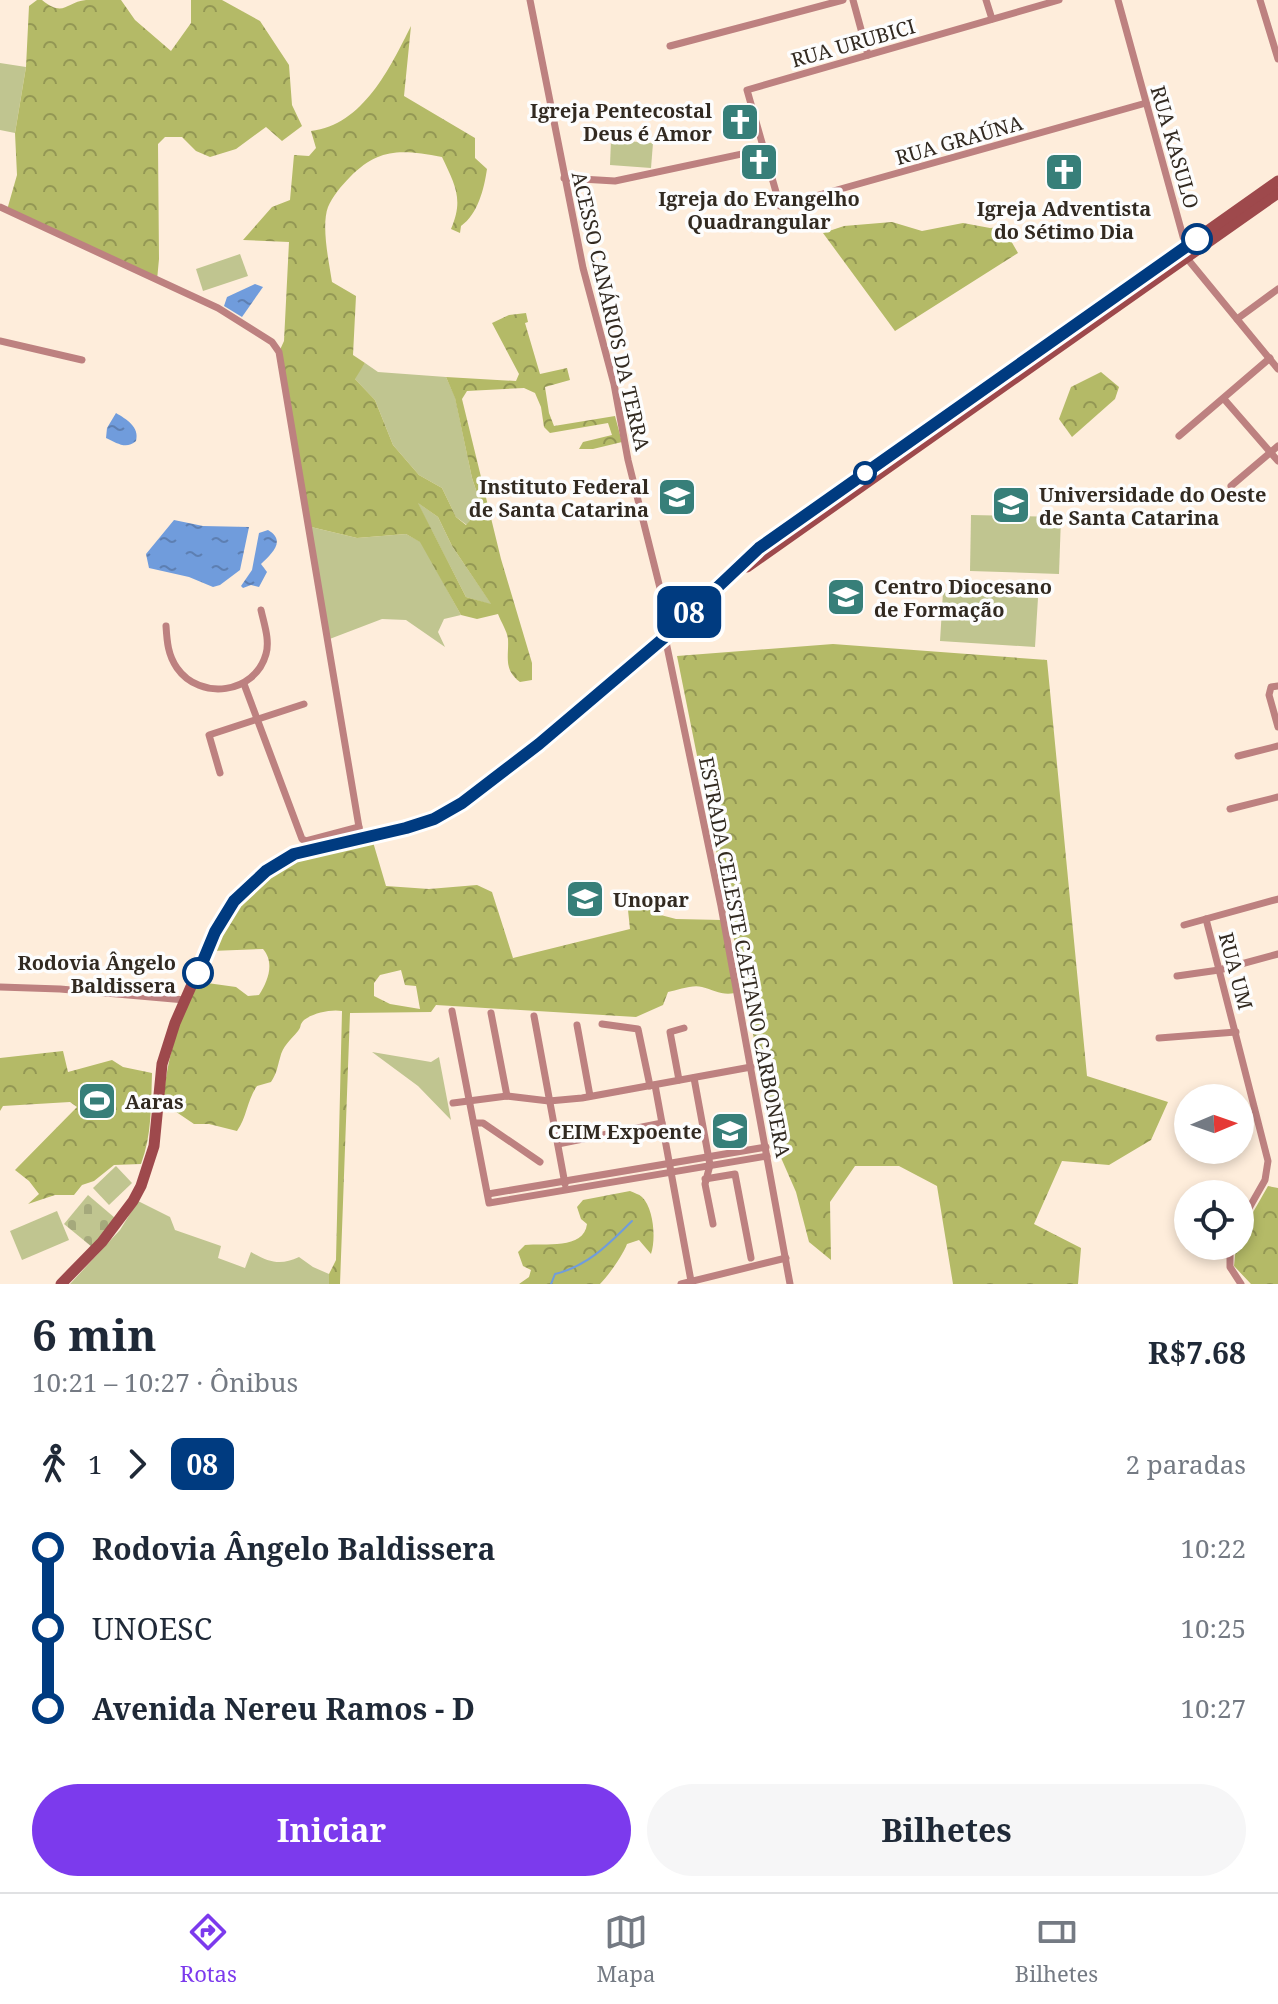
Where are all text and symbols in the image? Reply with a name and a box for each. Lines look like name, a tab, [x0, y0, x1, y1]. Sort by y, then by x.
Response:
street label: RUA URUBICI	[788, 12, 918, 74]
street label: RUA KASULO	[1145, 82, 1205, 212]
place label: Igreja Pentecostal Deus é Amor	[530, 97, 713, 147]
church icon: Igreja Pentecostal Deus é Amor	[719, 101, 761, 143]
street label: RUA GRAÚNA	[892, 109, 1027, 171]
church icon: Igreja do Evangelho Quadrangular	[738, 141, 780, 183]
church icon: Igreja Adventista do Sétimo Dia	[1043, 151, 1085, 193]
street label: ACESSO CANÁRIOS DA TERRA	[566, 169, 657, 454]
place label: Igreja do Evangelho Quadrangular	[658, 185, 860, 235]
place label: Igreja Adventista do Sétimo Dia	[977, 195, 1151, 245]
unlabelled marker	[1182, 224, 1212, 254]
unlabelled marker	[854, 462, 876, 484]
place label: Instituto Federal de Santa Catarina	[469, 473, 649, 523]
school or university icon: Instituto Federal de Santa Catarina	[656, 476, 698, 518]
place label: Universidade do Oeste de Santa Catarina	[1039, 481, 1266, 531]
school or university icon: Universidade do Oeste de Santa Catarina	[990, 484, 1032, 526]
place label: Centro Diocesano de Formação	[874, 573, 1052, 623]
school or university icon: Centro Diocesano de Formação	[825, 576, 867, 618]
line badge: 08	[653, 586, 725, 638]
text: 08	[673, 593, 705, 631]
street label: ESTRADA CELESTE CAETANO CARBONERA	[693, 754, 797, 1160]
school or university icon: Unopar	[564, 878, 606, 920]
place label: Unopar	[613, 886, 689, 913]
street label: RUA UM	[1213, 929, 1259, 1013]
place label: Rodovia Ângelo Baldissera	[18, 949, 176, 999]
marker: Rodovia Ângelo Baldissera	[183, 958, 213, 988]
sports icon: Aaras	[76, 1080, 118, 1122]
north arrow	[1174, 1084, 1254, 1164]
map controls	[1174, 1084, 1254, 1260]
place label: Aaras	[125, 1088, 184, 1115]
school or university icon: CEIM Expoente	[709, 1110, 751, 1152]
place label: CEIM Expoente	[548, 1118, 702, 1145]
button: locate	[1174, 1180, 1254, 1260]
text: 6 min	[32, 1304, 157, 1364]
text: R$7.68	[1148, 1332, 1246, 1373]
text: 10:21 – 10:27 · Ônibus	[32, 1364, 298, 1400]
icon: walk	[32, 1442, 76, 1486]
icon: forward	[115, 1442, 159, 1486]
text: 08	[187, 1445, 218, 1483]
text: 1	[88, 1446, 103, 1482]
text: 2 paradas	[1125, 1446, 1246, 1482]
text: Rodovia Ângelo Baldissera	[92, 1528, 495, 1569]
text: 10:22	[1180, 1530, 1246, 1566]
text: UNOESC	[92, 1608, 212, 1649]
text: 10:25	[1180, 1610, 1246, 1646]
text: Avenida Nereu Ramos - D	[92, 1688, 475, 1729]
text: 10:27	[1180, 1690, 1246, 1726]
button: Iniciar	[32, 1784, 631, 1876]
button: Bilhetes	[647, 1784, 1246, 1876]
tab: Rotas	[180, 1910, 237, 1988]
tab: Mapa	[596, 1910, 655, 1988]
tab: Bilhetes	[1015, 1910, 1098, 1988]

